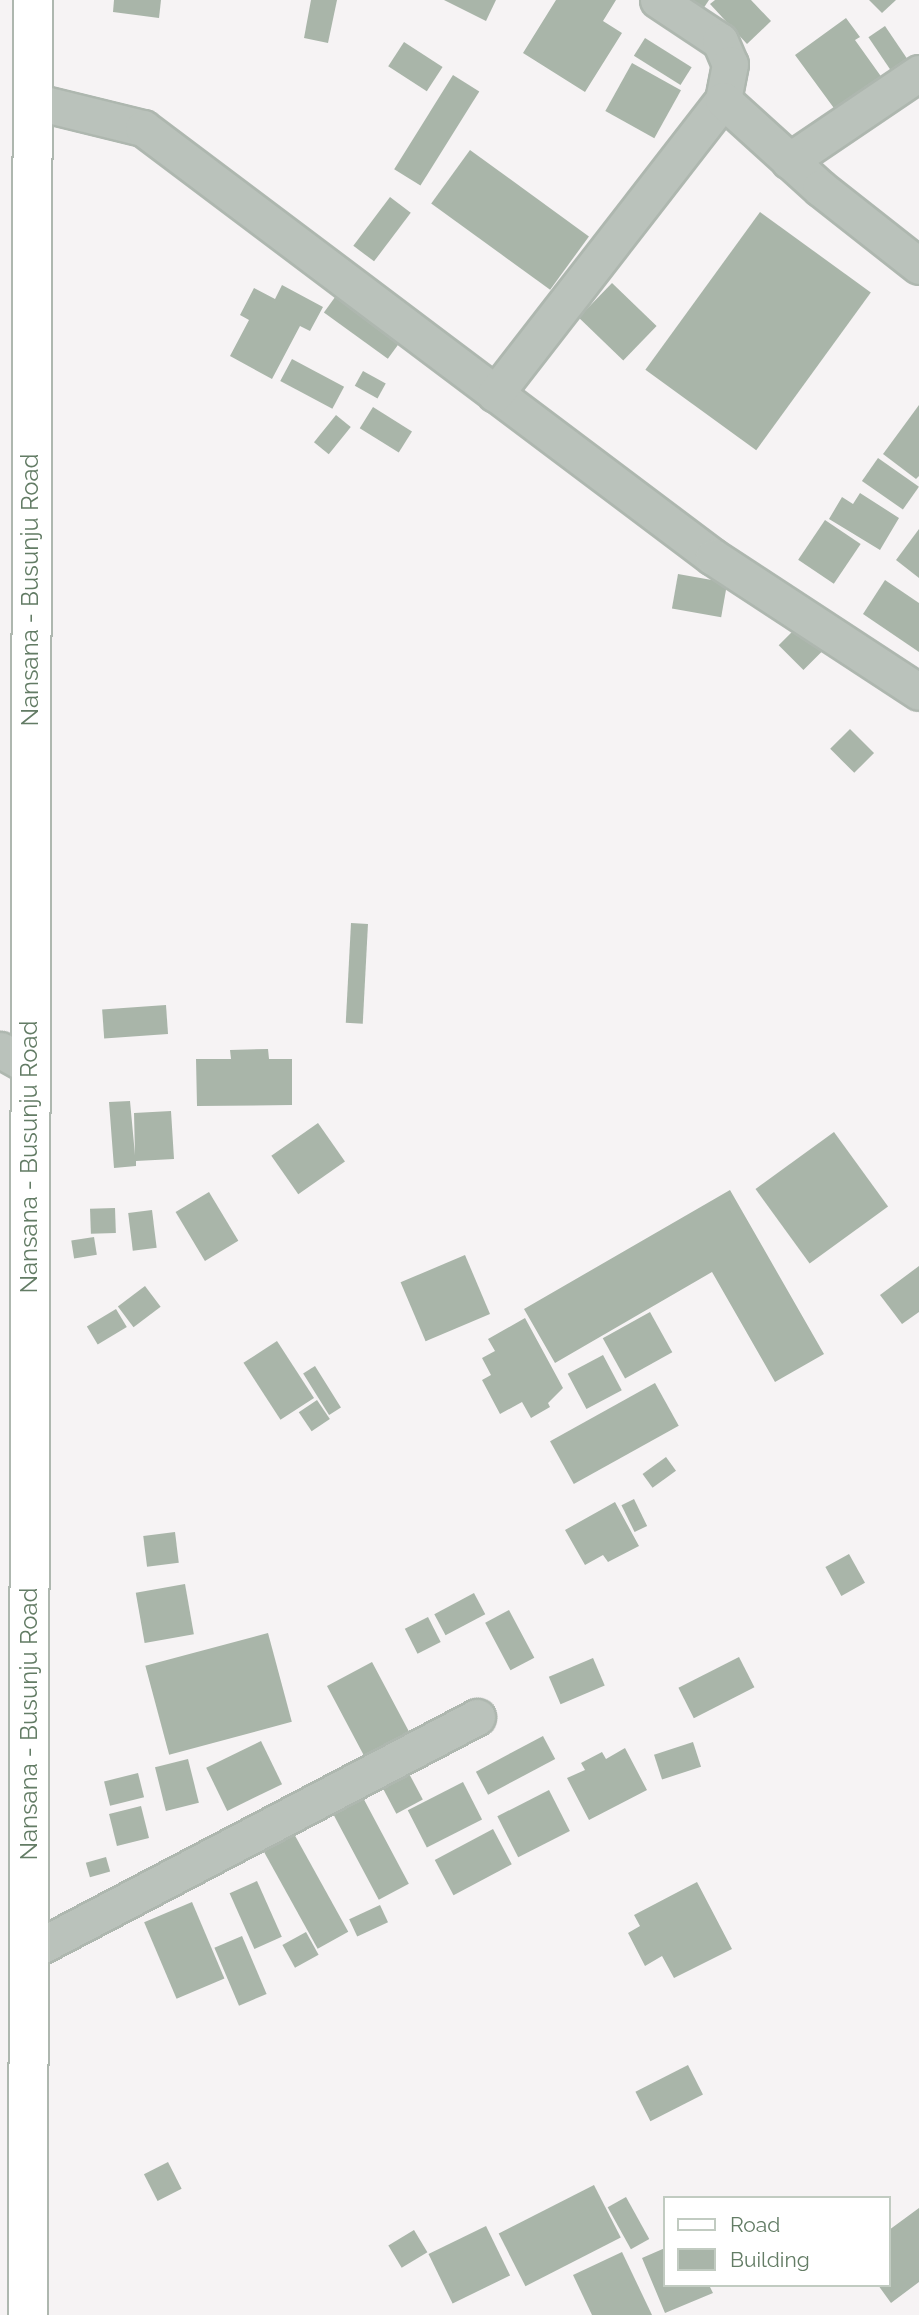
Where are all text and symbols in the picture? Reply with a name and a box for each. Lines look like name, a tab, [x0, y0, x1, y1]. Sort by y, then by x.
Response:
street label: Nansana - Busunju Road	[16, 453, 44, 727]
street label: Nansana - Busunju Road	[15, 1020, 43, 1294]
street label: Nansana - Busunju Road	[15, 1587, 43, 1861]
legend	[664, 2196, 891, 2287]
text: Road	[730, 2212, 780, 2237]
text: Building	[730, 2247, 810, 2272]

